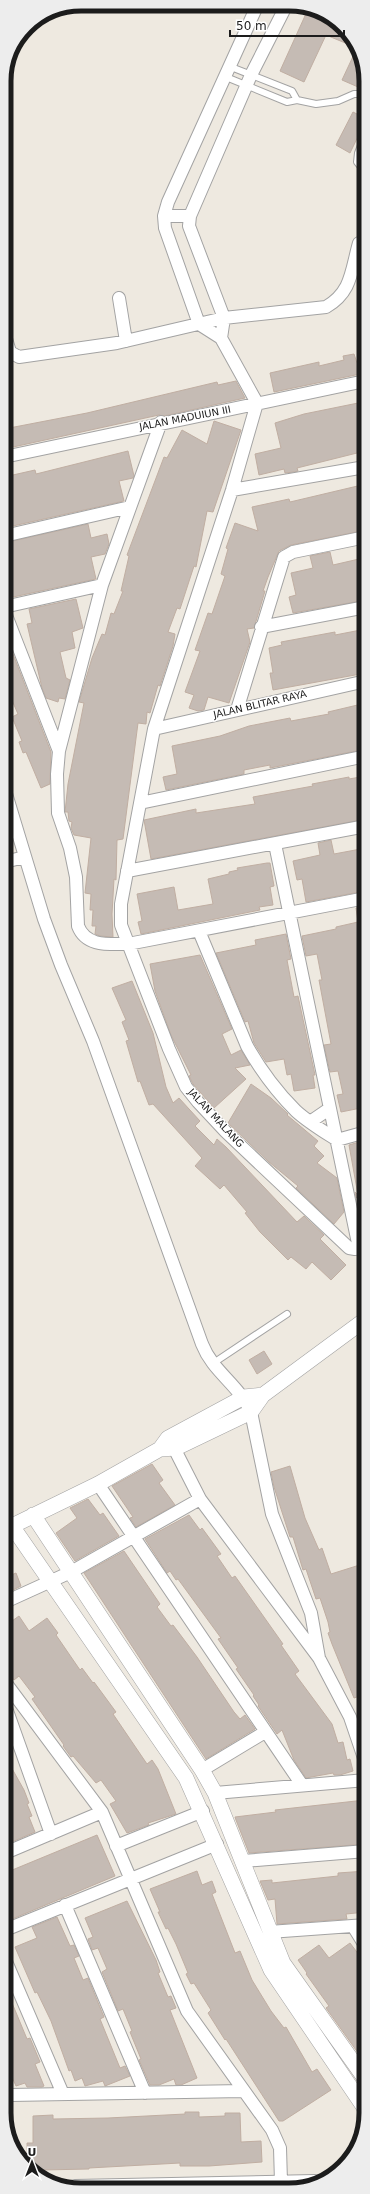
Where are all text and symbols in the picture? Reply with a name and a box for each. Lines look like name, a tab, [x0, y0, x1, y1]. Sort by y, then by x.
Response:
scale bar	[230, 12, 344, 38]
text: 50 m	[236, 19, 267, 33]
street label: JALAN MADUIUN III	[137, 404, 232, 432]
street label: JALAN BLITAR RAYA	[211, 688, 308, 720]
street label: JALAN MALANG	[185, 1086, 246, 1150]
north arrow	[12, 2142, 52, 2182]
text: U	[28, 2146, 36, 2159]

